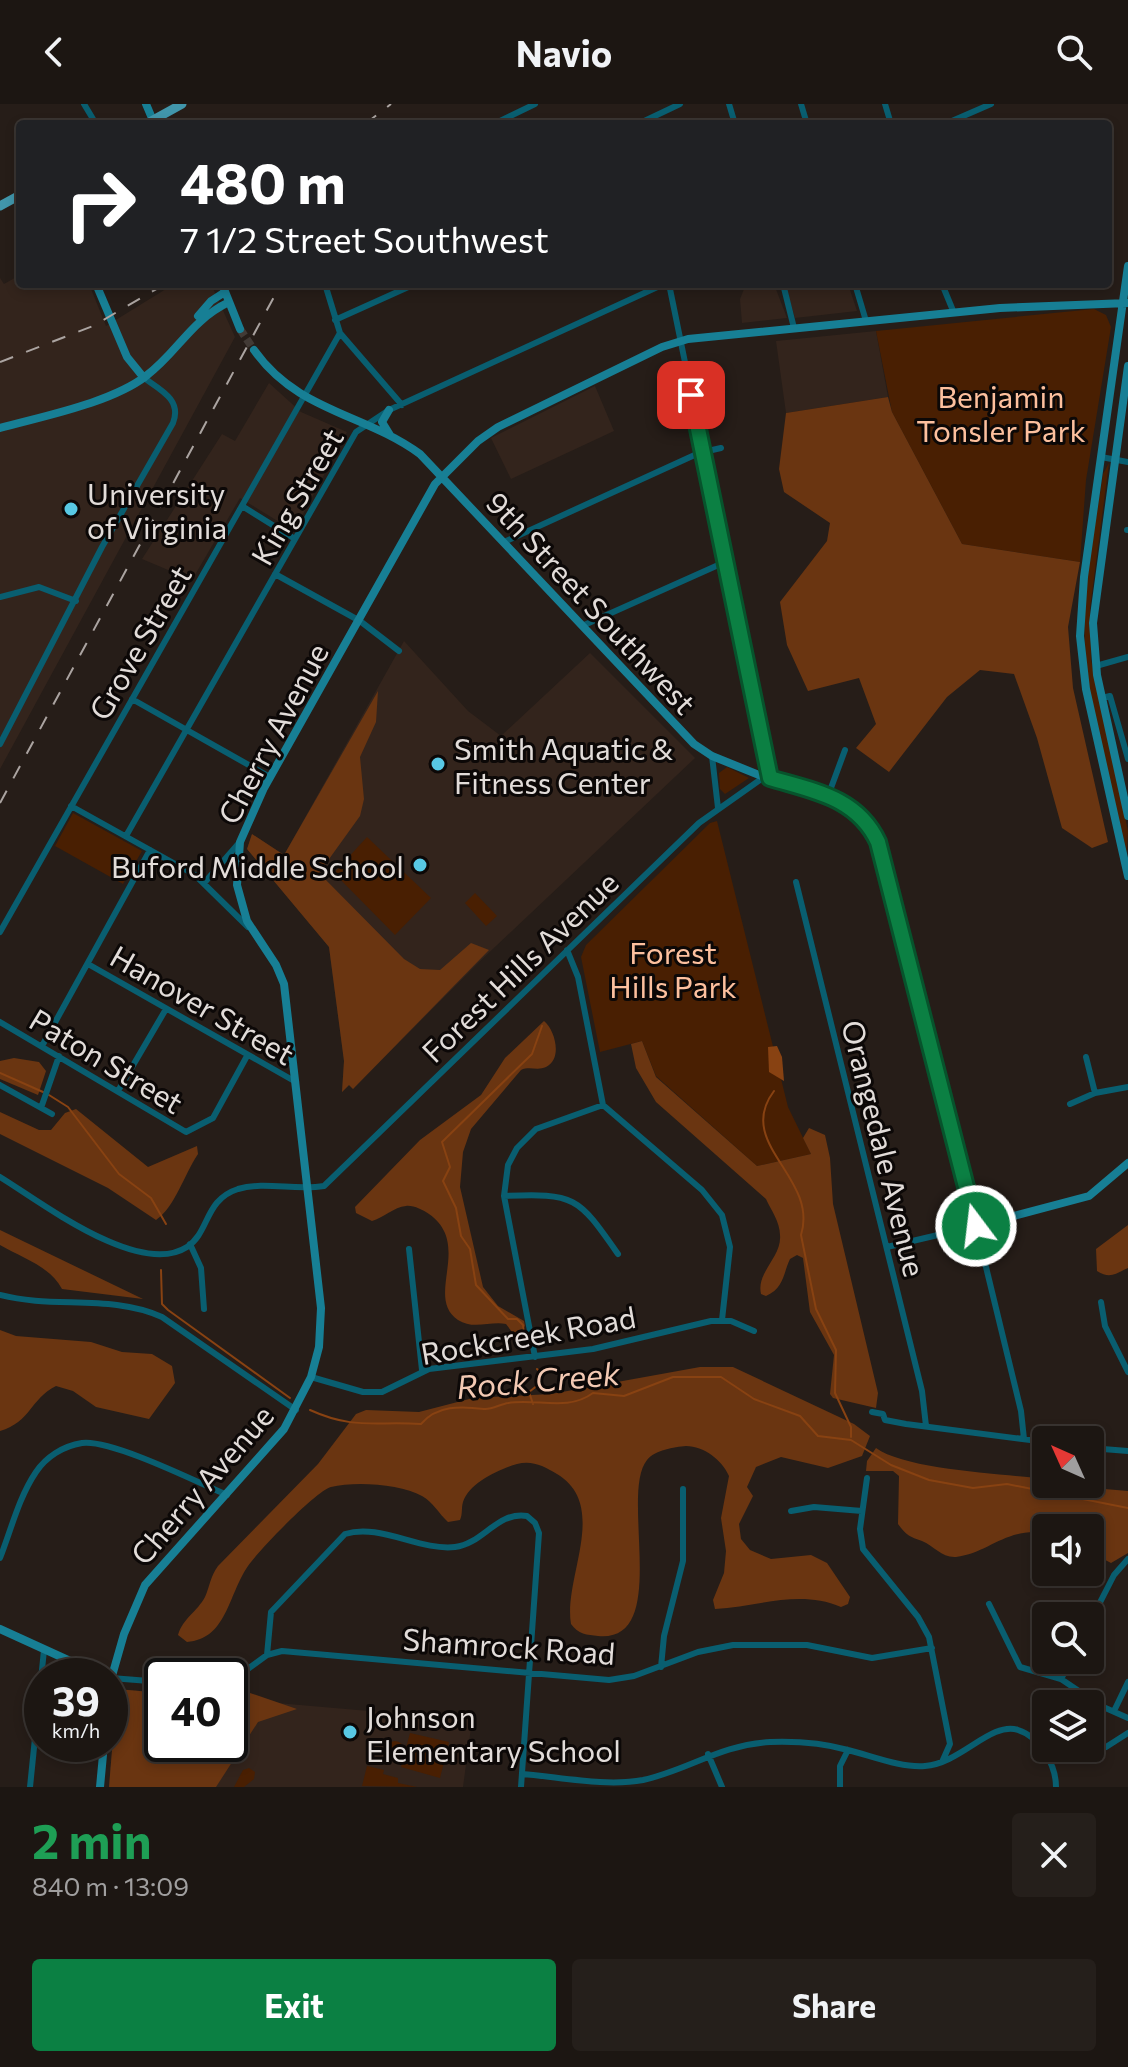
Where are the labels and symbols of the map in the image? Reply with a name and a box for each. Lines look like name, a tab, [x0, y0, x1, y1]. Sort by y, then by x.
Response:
pin	[657, 361, 725, 429]
park label: Benjamin Tonsler Park	[916, 377, 1086, 448]
street label: King Street	[242, 421, 350, 571]
place label: University of Virginia	[87, 474, 227, 545]
street label: 9th Street Southwest	[479, 483, 705, 721]
marker: University of Virginia	[62, 500, 80, 518]
street label: Grove Street	[80, 558, 198, 726]
street label: Cherry Avenue	[209, 637, 335, 829]
place label: Smith Aquatic & Fitness Center	[454, 729, 673, 800]
marker: Smith Aquatic & Fitness Center	[429, 755, 447, 773]
place label: Buford Middle School	[111, 847, 404, 884]
marker: Buford Middle School	[411, 856, 429, 874]
street label: Forest Hills Avenue	[413, 863, 625, 1069]
park label: Forest Hills Park	[609, 933, 737, 1004]
street label: Hanover Street	[105, 936, 301, 1072]
street label: Paton Street	[24, 1000, 190, 1120]
street label: Orangedale Avenue	[835, 1016, 935, 1280]
position arrow	[934, 1184, 1018, 1268]
street label: Rockcreek Road	[418, 1297, 638, 1371]
water label: Rock Creek	[455, 1352, 622, 1406]
street label: Cherry Avenue	[122, 1397, 280, 1571]
north arrow	[1032, 1426, 1104, 1498]
street label: Shamrock Road	[401, 1619, 617, 1671]
speed limit sign: 40	[144, 1658, 248, 1762]
place label: Johnson Elementary School	[366, 1697, 621, 1768]
marker: Johnson Elementary School	[341, 1723, 359, 1741]

